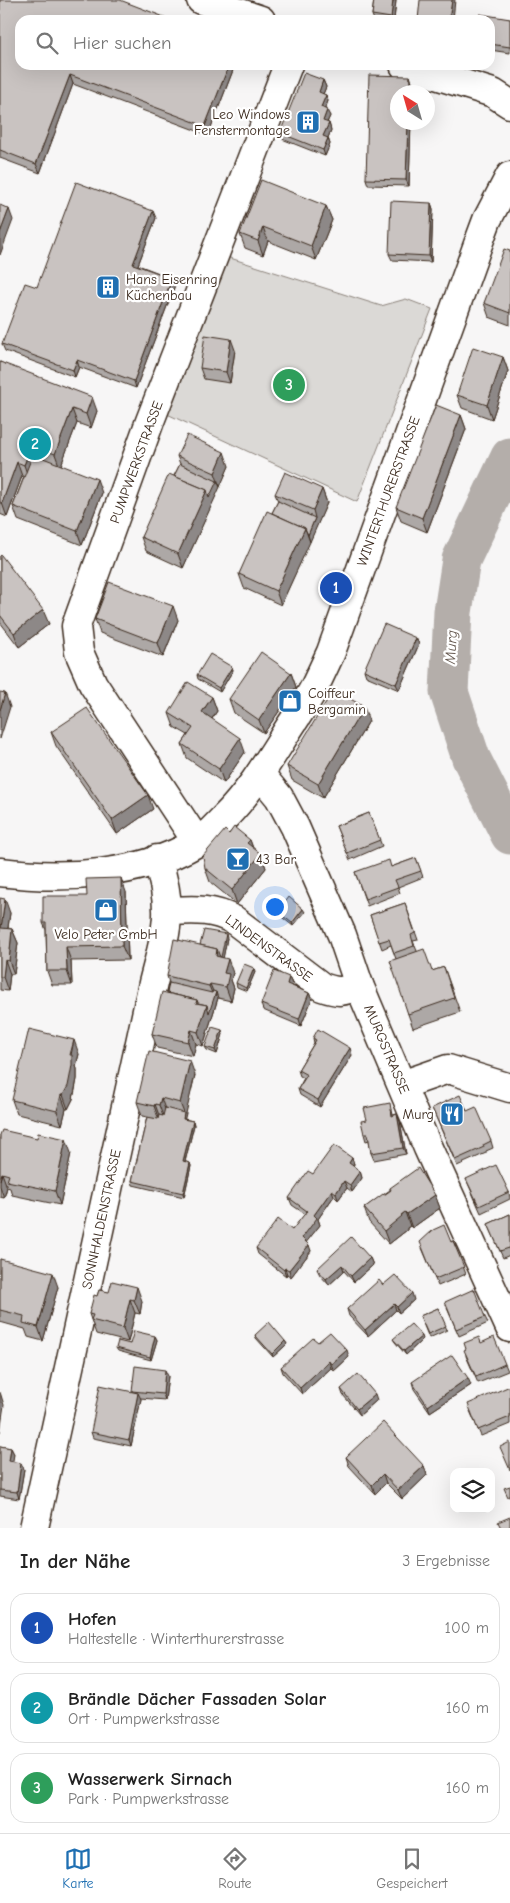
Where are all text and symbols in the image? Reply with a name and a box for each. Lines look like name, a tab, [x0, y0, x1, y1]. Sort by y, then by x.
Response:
search box	[15, 15, 495, 70]
icon: search	[33, 29, 61, 57]
text: Hier suchen	[73, 32, 171, 54]
north arrow	[390, 85, 435, 130]
place label: Leo Windows Fenstermontage	[194, 106, 290, 139]
building icon: Leo Windows Fenstermontage	[295, 109, 321, 135]
place label: Hans Eisenring Küchenbau	[126, 271, 218, 304]
building icon: Hans Eisenring Küchenbau	[95, 274, 121, 300]
pin: 3	[273, 366, 305, 404]
street label: PUMPWERKSTRASSE	[106, 399, 167, 526]
street label: WINTERTHURERSTRASSE	[353, 414, 424, 569]
pin: 2	[19, 425, 51, 463]
pin: 1	[320, 569, 352, 607]
water label: Murg	[441, 629, 461, 665]
place label: Coiffeur Bergamin	[308, 685, 366, 718]
shop icon: Coiffeur Bergamin	[277, 688, 303, 714]
bar icon: 43 Bar	[225, 846, 251, 872]
place label: 43 Bar	[256, 851, 296, 868]
your location	[262, 894, 288, 920]
shop icon: Velo Peter GmbH	[93, 897, 119, 923]
street label: LINDENSTRASSE	[222, 911, 316, 986]
place label: Velo Peter GmbH	[54, 926, 158, 943]
street label: MURGSTRASSE	[360, 1002, 413, 1096]
restaurant icon: Murg	[439, 1101, 465, 1127]
place label: Murg	[403, 1106, 434, 1123]
street label: SONNHALDENSTRASSE	[78, 1148, 125, 1290]
map controls	[450, 1468, 495, 1513]
button: layers	[450, 1468, 495, 1513]
text: In der Nähe	[20, 1549, 130, 1573]
text: 3 Ergebnisse	[402, 1552, 490, 1570]
text: Hofen	[68, 1608, 117, 1630]
text: 1	[34, 1619, 40, 1637]
text: 100 m	[445, 1619, 489, 1637]
text: Haltestelle · Winterthurerstrasse	[68, 1630, 284, 1648]
text: Brändle Dächer Fassaden Solar	[68, 1688, 326, 1710]
text: 2	[33, 1699, 41, 1717]
text: 160 m	[446, 1699, 489, 1717]
text: Ort · Pumpwerkstrasse	[68, 1710, 220, 1728]
text: Wasserwerk Sirnach	[68, 1768, 232, 1790]
text: 3	[33, 1779, 41, 1797]
text: 160 m	[446, 1779, 489, 1797]
text: Park · Pumpwerkstrasse	[68, 1790, 229, 1808]
tab: Karte	[62, 1845, 94, 1892]
tab: Route	[218, 1845, 252, 1892]
tab: Gespeichert	[376, 1845, 448, 1892]

